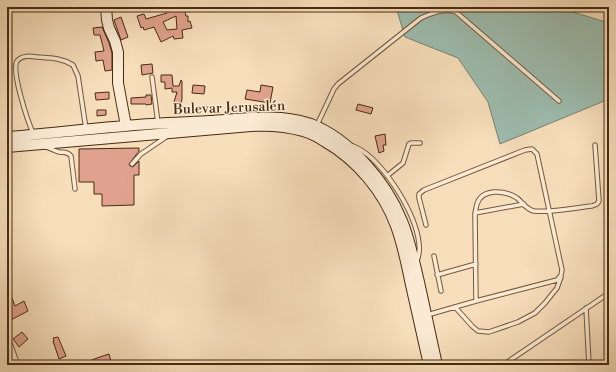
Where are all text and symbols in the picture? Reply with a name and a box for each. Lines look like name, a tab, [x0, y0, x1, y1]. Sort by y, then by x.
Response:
street label: Bulevar Jerusalén	[172, 97, 286, 119]

